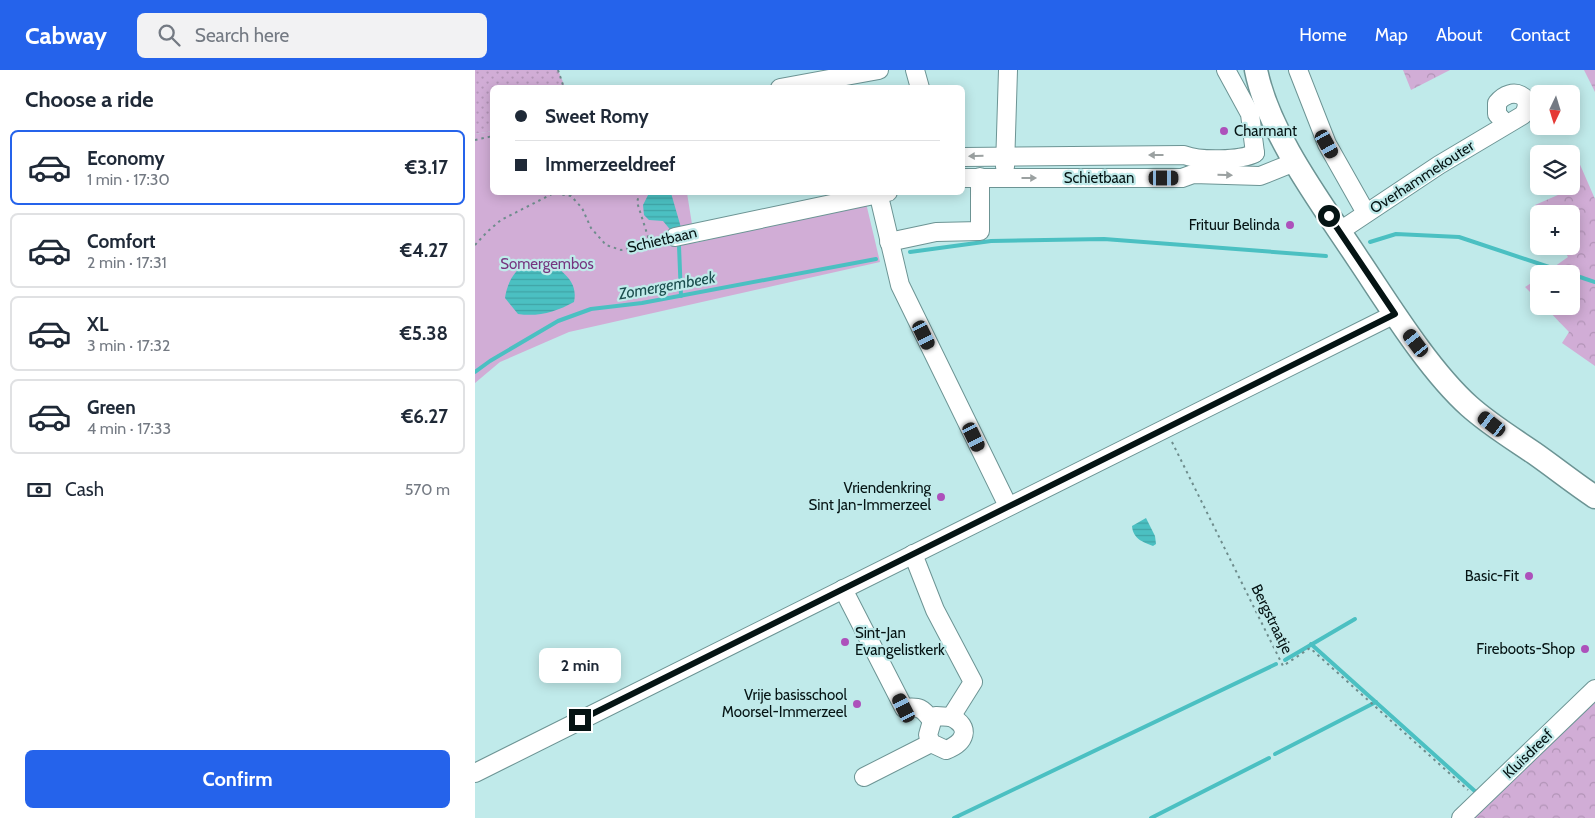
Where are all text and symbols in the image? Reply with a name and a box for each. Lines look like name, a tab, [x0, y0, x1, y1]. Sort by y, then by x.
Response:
search box	[137, 13, 487, 58]
text: Cabway	[25, 21, 107, 50]
icon: search	[155, 21, 183, 49]
text: Search here	[195, 24, 289, 47]
text: Home	[1299, 24, 1347, 46]
text: Map	[1375, 24, 1408, 46]
text: About	[1436, 24, 1482, 46]
text: Contact	[1510, 24, 1570, 46]
north arrow	[1530, 85, 1580, 135]
map controls	[1530, 85, 1580, 315]
text: Choose a ride	[25, 86, 154, 113]
text: Sweet Romy	[545, 105, 649, 128]
place label: Charmant	[1234, 122, 1297, 140]
marker: Charmant	[1218, 125, 1230, 137]
car	[1313, 127, 1340, 161]
street label: Overhammekouter	[1367, 137, 1478, 217]
icon: car	[27, 145, 72, 190]
button: layers	[1530, 145, 1580, 195]
text: Economy	[87, 147, 165, 170]
one-way arrow	[1147, 151, 1163, 159]
text: Immerzeeldreef	[545, 153, 676, 176]
one-way arrow	[967, 153, 983, 161]
text: €3.17	[405, 156, 448, 179]
street label: Schietbaan	[1064, 169, 1134, 187]
text: 1 min · 17:30	[87, 170, 170, 189]
car	[1149, 171, 1179, 186]
one-way arrow	[1218, 171, 1234, 179]
one-way arrow	[1021, 174, 1037, 182]
route start	[1318, 205, 1340, 227]
button: +	[1530, 205, 1580, 255]
place label: Frituur Belinda	[1189, 216, 1281, 234]
marker: Frituur Belinda	[1284, 219, 1296, 231]
street label: Schietbaan	[626, 223, 698, 257]
icon: car	[27, 228, 72, 273]
text: Comfort	[87, 230, 156, 253]
text: €4.27	[400, 239, 448, 262]
text: 2 min · 17:31	[87, 253, 167, 272]
park label: Somergembos	[500, 255, 594, 273]
button: −	[1530, 265, 1580, 315]
water label: Zomergembeek	[616, 267, 718, 304]
icon: car	[27, 311, 72, 356]
text: XL	[87, 313, 108, 336]
car	[910, 318, 937, 352]
text: €5.38	[400, 322, 448, 345]
car	[1400, 327, 1431, 359]
text: 3 min · 17:32	[87, 336, 170, 355]
icon: car	[27, 394, 72, 439]
text: Green	[87, 396, 136, 419]
text: €6.27	[401, 405, 448, 428]
car	[1475, 409, 1508, 439]
text: 4 min · 17:33	[87, 419, 171, 438]
car	[960, 420, 987, 454]
icon: cash	[25, 476, 53, 504]
text: Cash	[65, 478, 104, 501]
place label: Vriendenkring Sint Jan-Immerzeel	[809, 479, 932, 514]
text: 570 m	[405, 480, 450, 499]
marker: Vriendenkring Sint Jan-Immerzeel	[935, 491, 947, 503]
place label: Basic-Fit	[1465, 567, 1519, 585]
marker: Basic-Fit	[1523, 570, 1535, 582]
street label: Bergstraatje	[1248, 581, 1297, 657]
place label: Sint-Jan Evangelistkerk	[855, 624, 945, 659]
marker: Sint-Jan Evangelistkerk	[839, 636, 851, 648]
place label: Fireboots-Shop	[1476, 640, 1575, 658]
marker: Fireboots-Shop	[1579, 643, 1591, 655]
callout: 2 min	[539, 648, 621, 682]
text: 2 min	[561, 656, 599, 675]
place label: Vrije basisschool Moorsel-Immerzeel	[722, 686, 847, 721]
car	[890, 691, 917, 725]
marker: Vrije basisschool Moorsel-Immerzeel	[851, 698, 863, 710]
route end	[569, 709, 591, 731]
street label: Kluisdreef	[1499, 726, 1557, 782]
button: Confirm	[25, 750, 450, 808]

